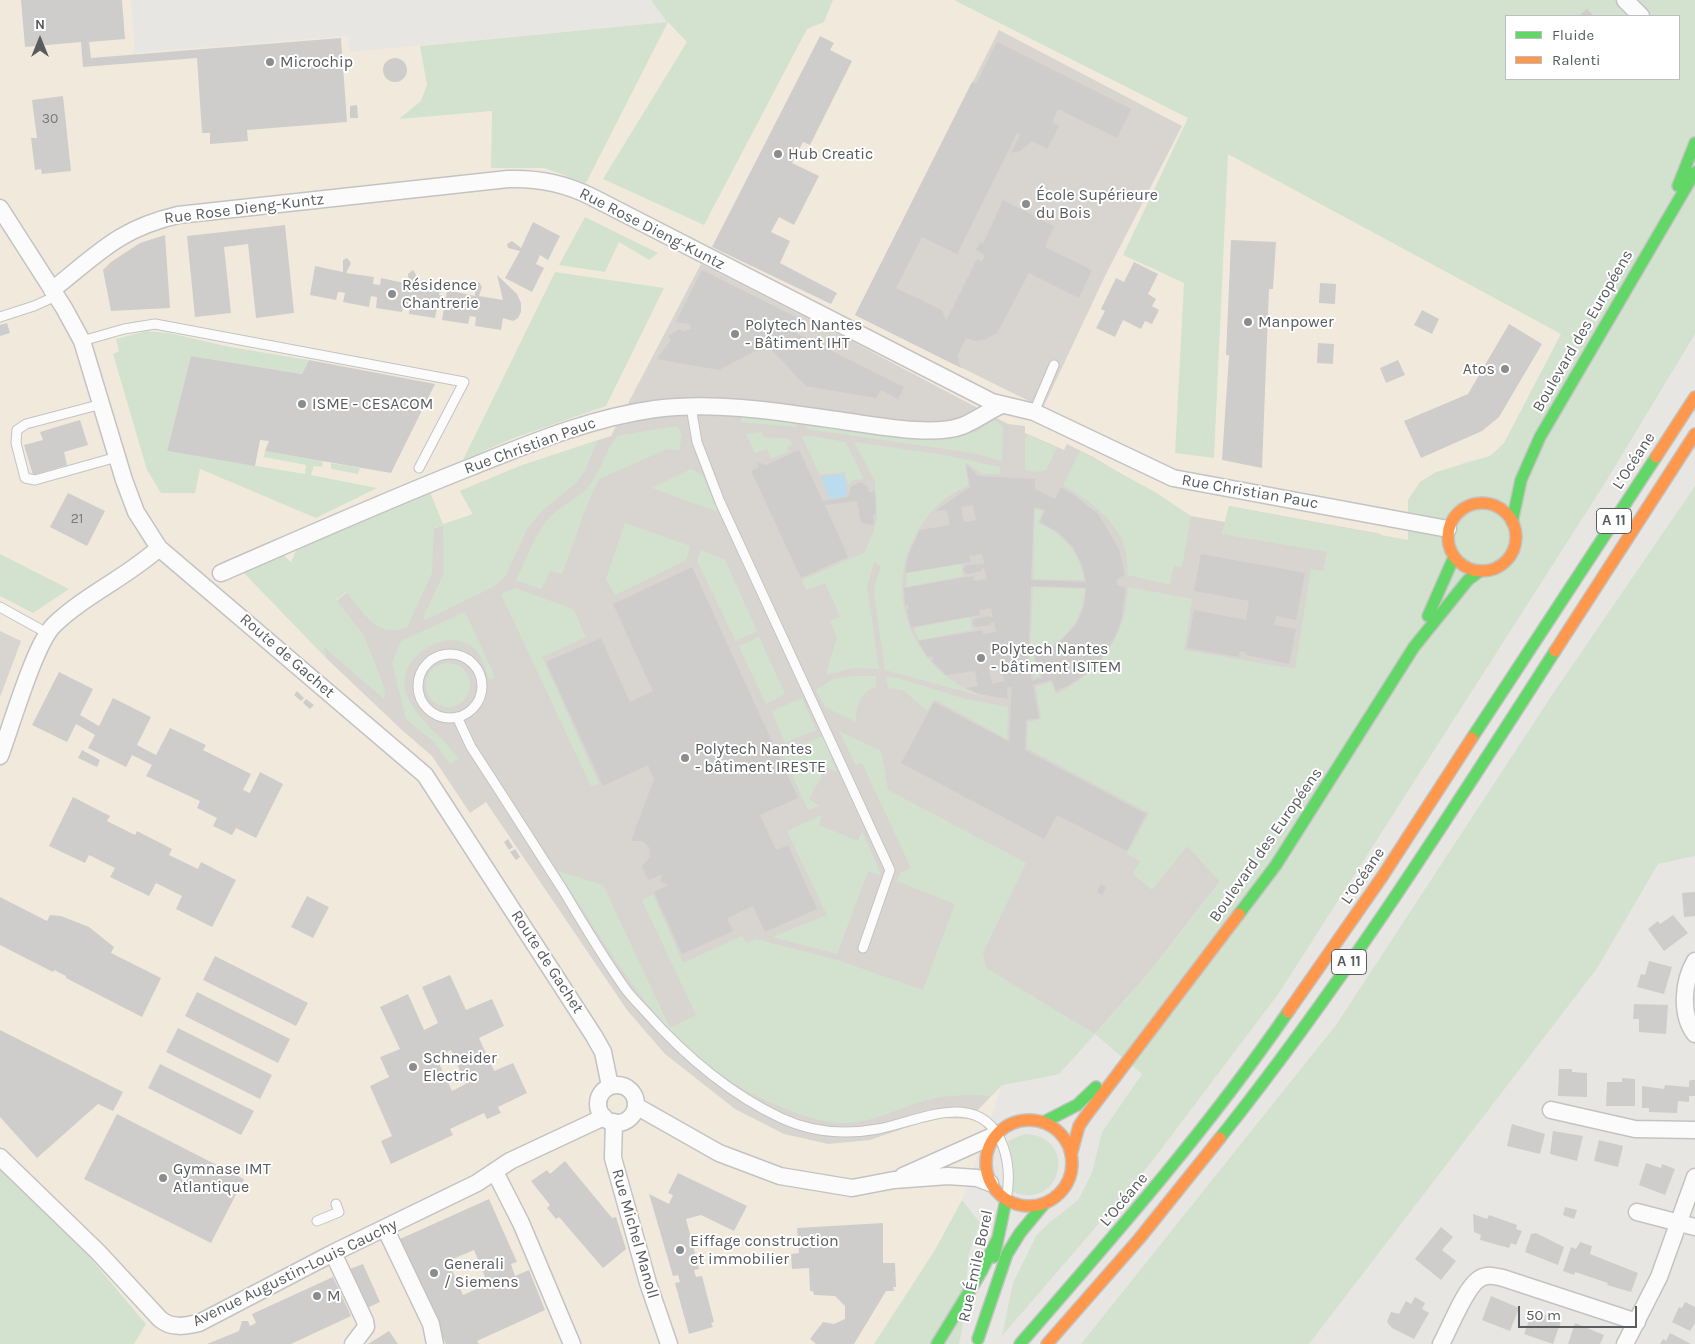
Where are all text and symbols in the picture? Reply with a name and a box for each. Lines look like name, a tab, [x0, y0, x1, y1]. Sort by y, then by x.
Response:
north arrow	[15, 15, 65, 65]
legend	[1505, 15, 1680, 80]
text: N	[35, 16, 45, 33]
text: Fluide	[1552, 26, 1594, 44]
text: Ralenti	[1552, 51, 1601, 69]
place label: Microchip	[280, 52, 353, 72]
marker: Microchip	[264, 56, 276, 68]
house number: 30	[42, 111, 58, 127]
place label: Hub Creatic	[788, 144, 873, 164]
marker: Hub Creatic	[772, 148, 784, 160]
street label: Rue Rose Dieng-Kuntz	[576, 184, 728, 274]
place label: École Supérieure du Bois	[1036, 185, 1158, 223]
street label: Rue Rose Dieng-Kuntz	[163, 190, 325, 228]
marker: École Supérieure du Bois	[1020, 198, 1032, 210]
street label: Boulevard des Européens	[1529, 247, 1637, 415]
place label: Résidence Chantrerie	[402, 275, 479, 313]
marker: Résidence Chantrerie	[386, 288, 398, 300]
place label: Manpower	[1258, 312, 1334, 332]
place label: Polytech Nantes - Bâtiment IHT	[745, 315, 863, 353]
marker: Manpower	[1242, 316, 1254, 328]
marker: Polytech Nantes - Bâtiment IHT	[729, 328, 741, 340]
place label: Atos	[1463, 359, 1495, 379]
marker: Atos	[1499, 363, 1511, 375]
place label: ISME - CESACOM	[312, 394, 433, 414]
marker: ISME - CESACOM	[296, 398, 308, 410]
street label: Rue Christian Pauc	[462, 413, 598, 479]
street label: L’Océane	[1608, 429, 1660, 493]
street label: Rue Christian Pauc	[1180, 471, 1320, 513]
road number: A 11	[1596, 508, 1632, 534]
house number: 21	[71, 511, 83, 527]
street label: Route de Gachet	[236, 610, 338, 702]
place label: Polytech Nantes - bâtiment ISITEM	[991, 639, 1121, 677]
marker: Polytech Nantes - bâtiment ISITEM	[975, 652, 987, 664]
place label: Polytech Nantes - bâtiment IRESTE	[695, 739, 826, 777]
marker: Polytech Nantes - bâtiment IRESTE	[679, 752, 691, 764]
street label: Boulevard des Européens	[1205, 764, 1327, 926]
street label: L’Océane	[1337, 844, 1389, 908]
street label: Route de Gachet	[507, 907, 587, 1017]
road number: A 11	[1332, 950, 1366, 974]
place label: Schneider Electric	[423, 1048, 497, 1086]
marker: Schneider Electric	[407, 1061, 419, 1073]
place label: Gymnase IMT Atlantique	[173, 1159, 271, 1197]
street label: Rue Michel Manoll	[607, 1167, 663, 1301]
street label: L’Océane	[1096, 1169, 1152, 1231]
marker: Gymnase IMT Atlantique	[157, 1172, 169, 1184]
street label: Rue Émile Borel	[955, 1208, 997, 1324]
street label: Avenue Augustin-Louis Cauchy	[190, 1215, 400, 1331]
place label: Eiffage construction et immobilier	[690, 1231, 839, 1269]
marker: Eiffage construction et immobilier	[674, 1244, 686, 1256]
place label: Generali / Siemens	[444, 1254, 519, 1292]
marker: Generali / Siemens	[428, 1267, 440, 1279]
place label: M	[327, 1286, 341, 1306]
marker: M	[311, 1290, 323, 1302]
scale bar	[1520, 1296, 1639, 1328]
text: 50 m	[1526, 1306, 1561, 1324]

